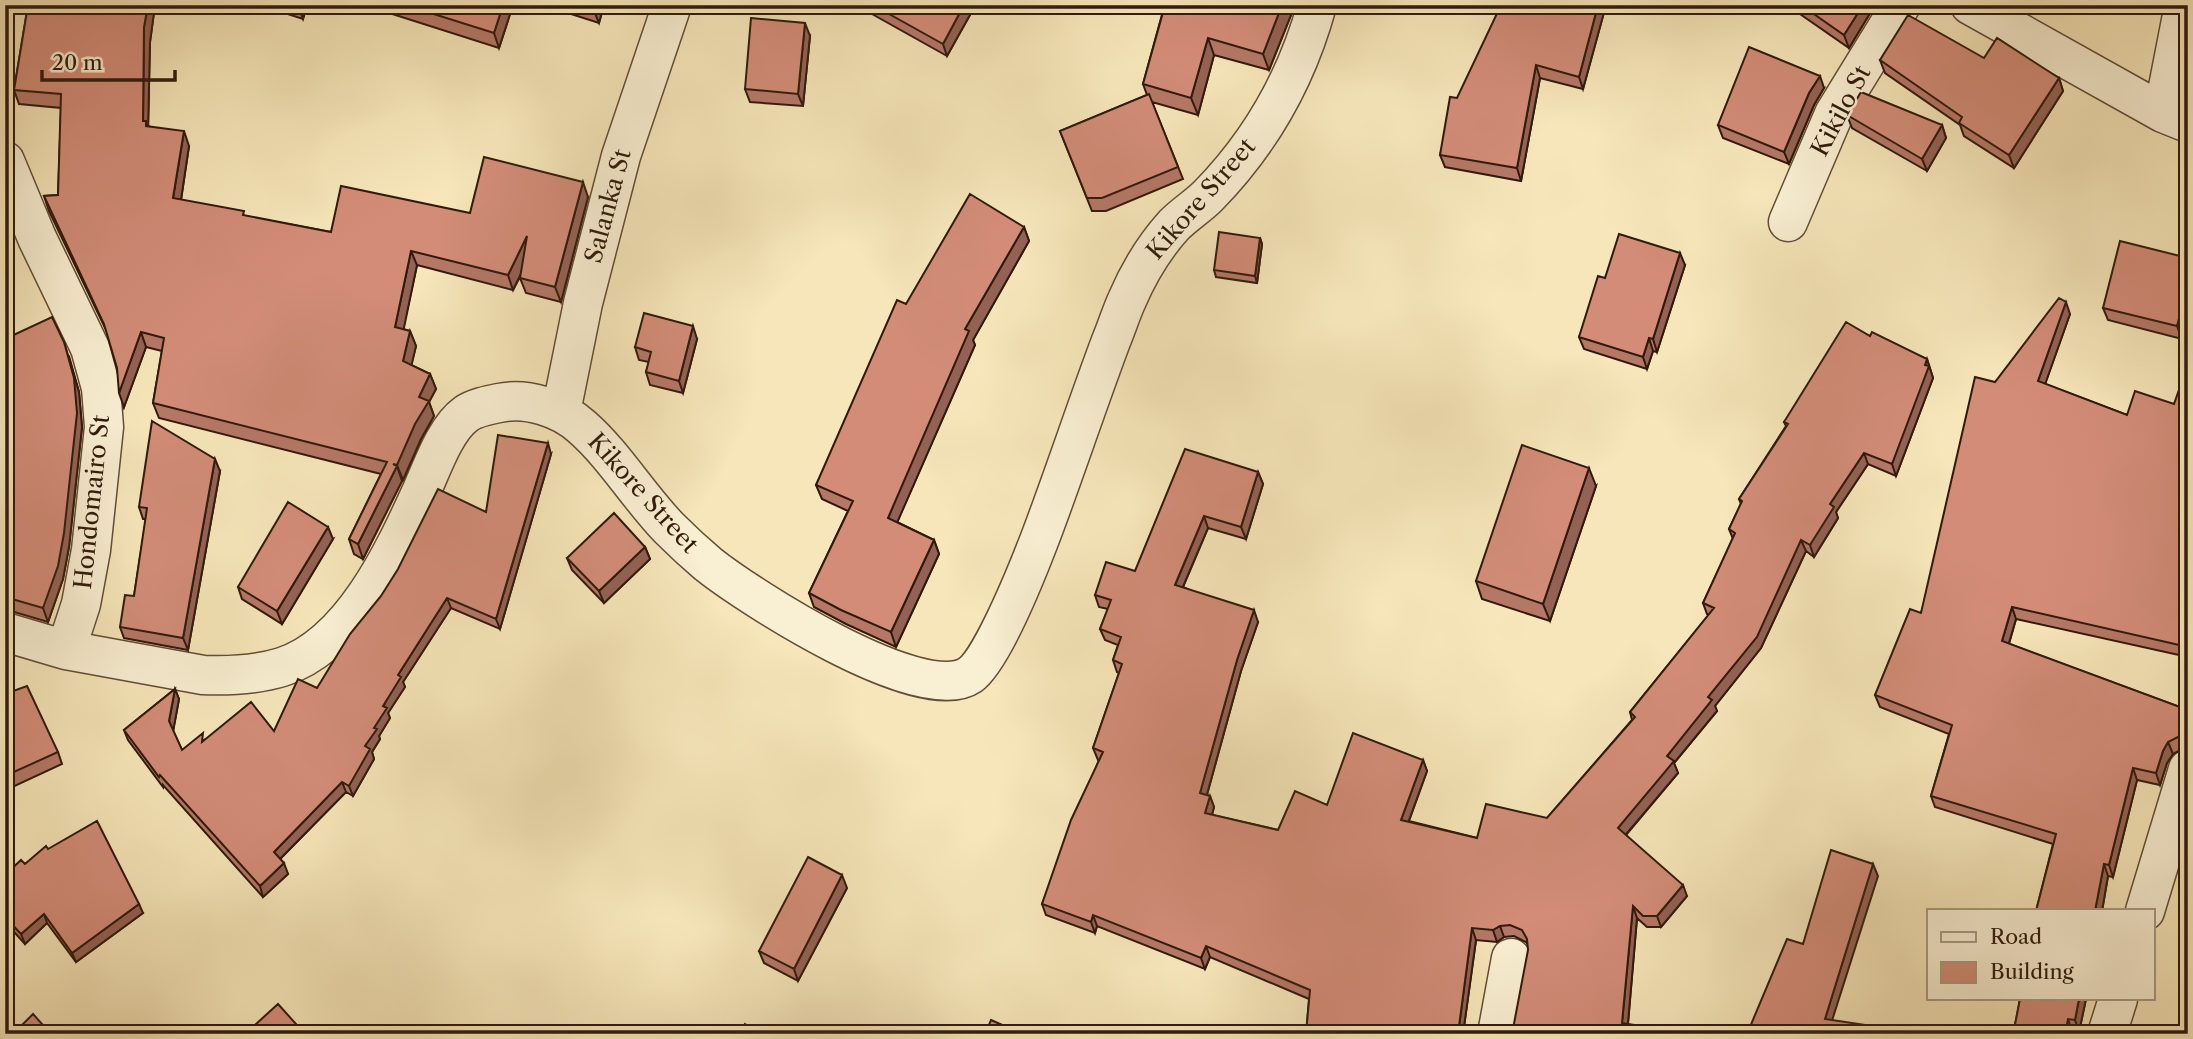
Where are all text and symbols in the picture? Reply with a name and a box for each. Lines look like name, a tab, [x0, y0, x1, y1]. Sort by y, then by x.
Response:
scale bar	[42, 38, 175, 82]
text: 20 m	[52, 50, 103, 75]
street label: Kikilo St	[1805, 60, 1877, 161]
street label: Kikore Street	[1140, 132, 1262, 265]
street label: Salanka St	[578, 145, 637, 266]
street label: Hondomairo St	[68, 413, 115, 591]
street label: Kikore Street	[582, 427, 705, 559]
legend	[1927, 909, 2154, 1000]
text: Road	[1990, 924, 2042, 949]
text: Building	[1990, 959, 2075, 984]

